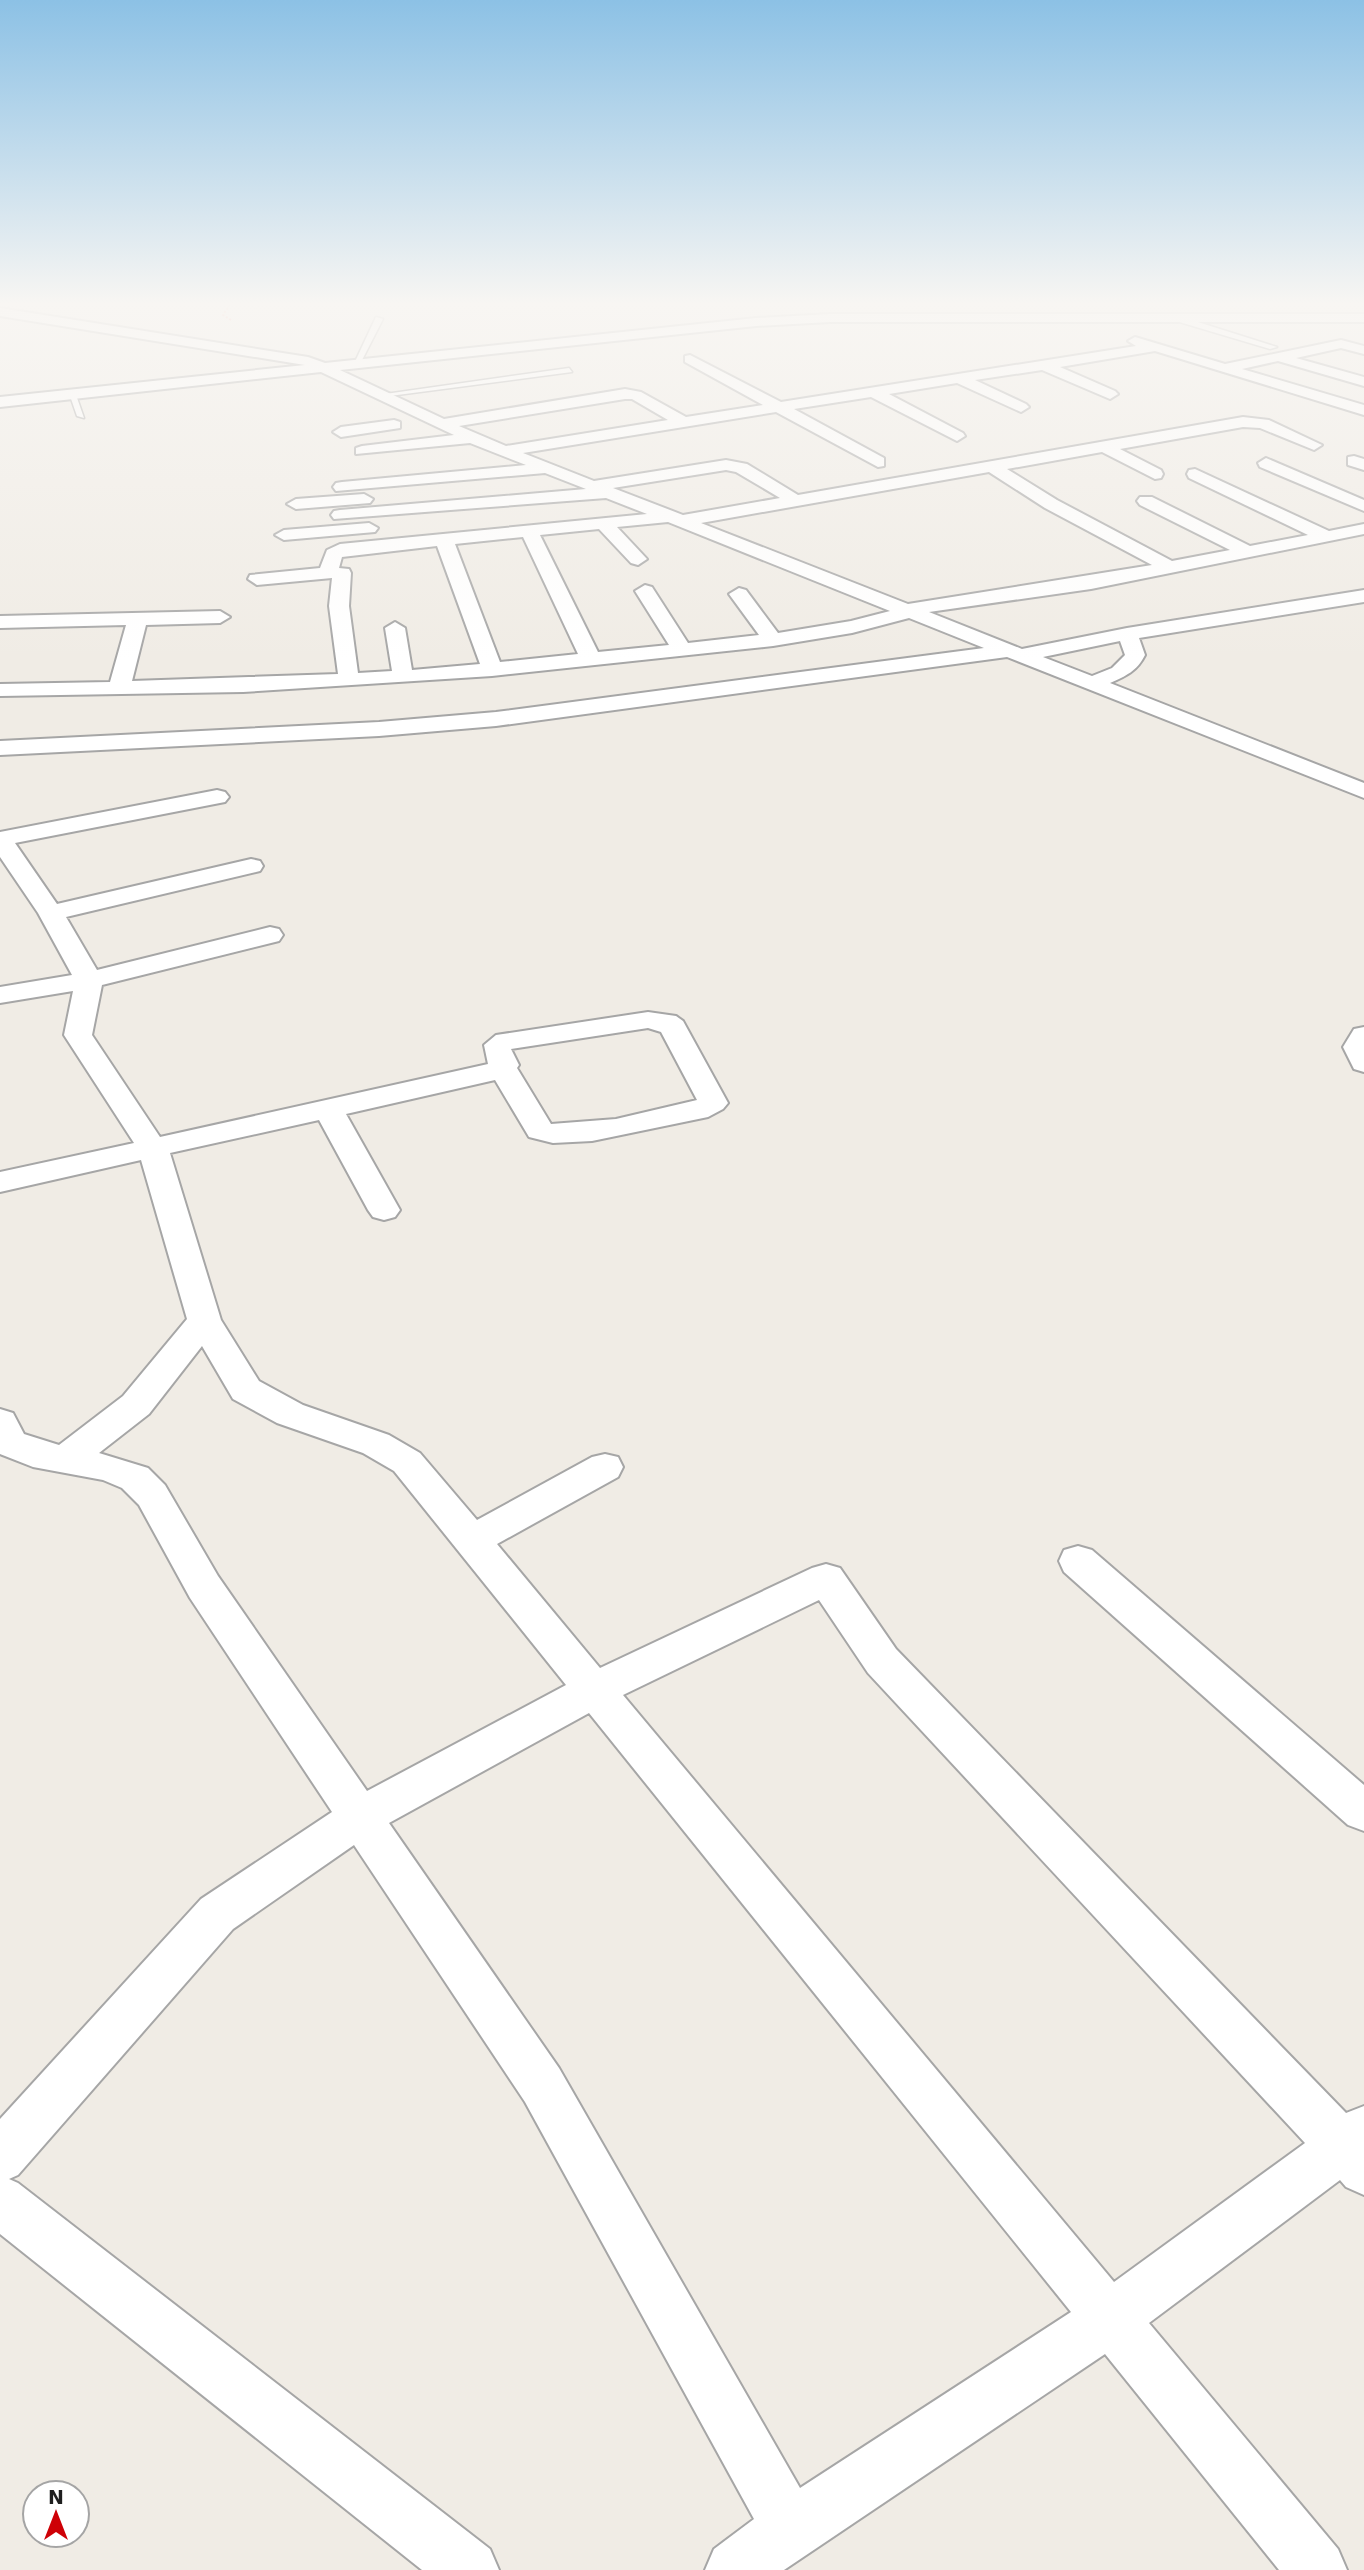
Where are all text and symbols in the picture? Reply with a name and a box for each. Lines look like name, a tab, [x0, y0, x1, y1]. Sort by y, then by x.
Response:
north arrow	[21, 2479, 91, 2549]
text: N	[48, 2486, 64, 2508]

